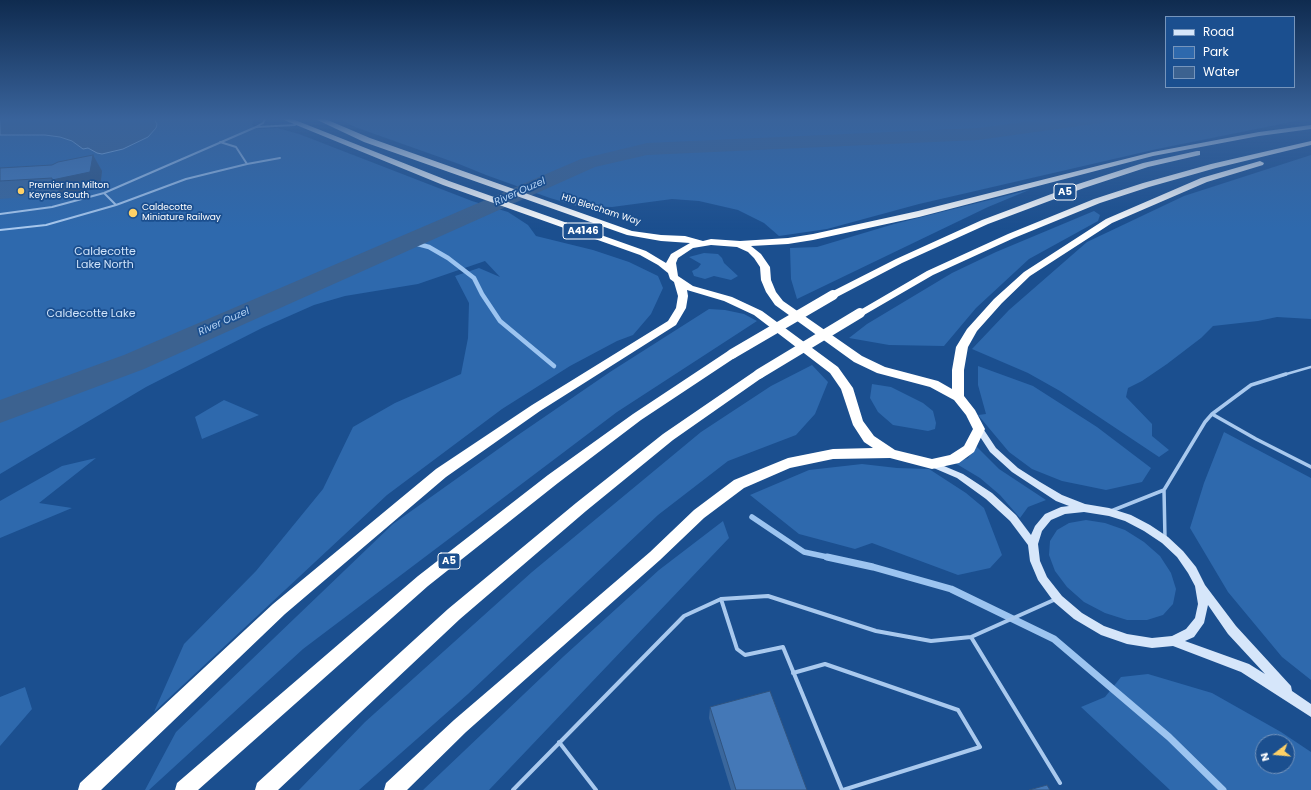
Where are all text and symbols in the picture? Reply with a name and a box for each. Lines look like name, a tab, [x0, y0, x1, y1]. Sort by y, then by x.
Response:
legend	[1165, 16, 1295, 88]
text: Road	[1203, 23, 1234, 40]
text: Park	[1203, 43, 1229, 60]
text: Water	[1203, 63, 1239, 80]
water label: River Ouzel	[493, 175, 547, 209]
place label: Premier Inn Milton Keynes South	[29, 181, 109, 202]
road number: A5	[1054, 184, 1076, 200]
marker: Premier Inn Milton Keynes South	[16, 186, 26, 196]
street label: H10 Bletcham Way	[560, 192, 642, 228]
place label: Caldecotte Miniature Railway	[142, 203, 221, 224]
marker: Caldecotte Miniature Railway	[127, 207, 139, 219]
road number: A4146	[563, 223, 603, 239]
park label: Caldecotte Lake North	[74, 245, 136, 271]
water label: River Ouzel	[197, 305, 251, 339]
park label: Caldecotte Lake	[46, 307, 136, 321]
road number: A5	[438, 553, 460, 569]
north arrow	[1255, 734, 1295, 774]
text: N	[1256, 751, 1273, 763]

